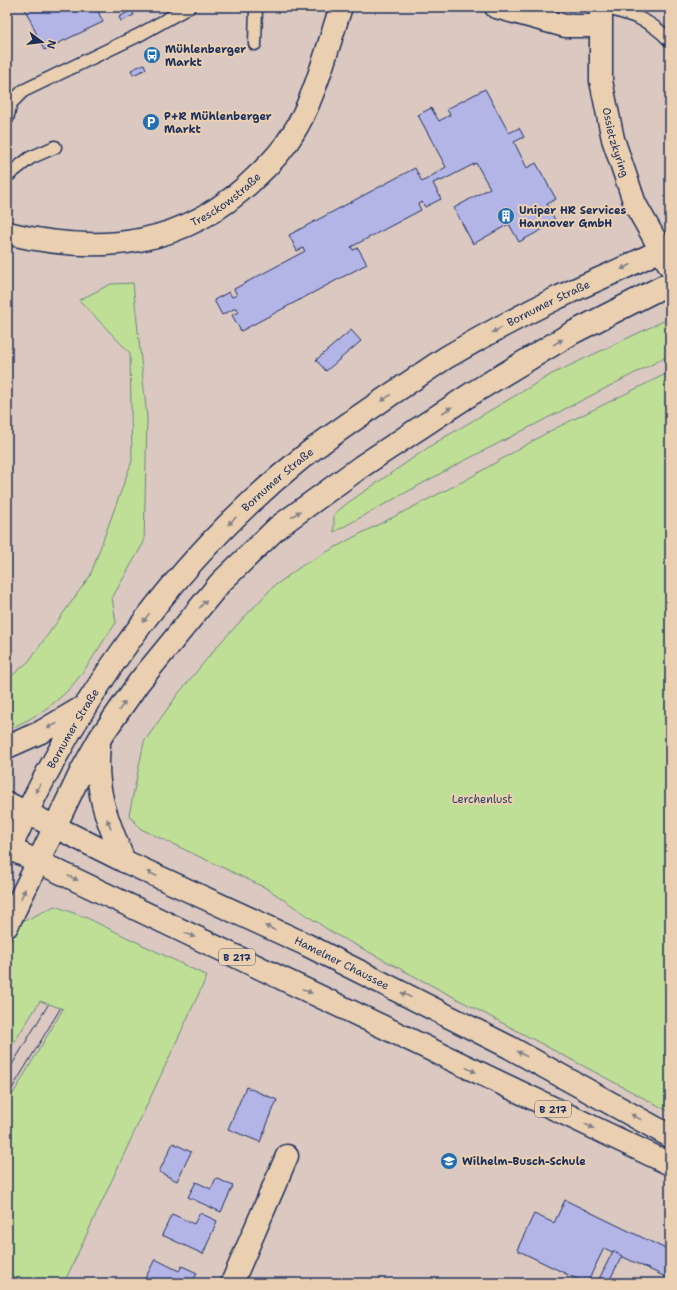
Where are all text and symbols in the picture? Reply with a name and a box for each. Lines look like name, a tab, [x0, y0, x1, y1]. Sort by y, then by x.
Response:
north arrow	[22, 22, 62, 62]
text: N	[43, 38, 60, 51]
place label: Mühlenberger Markt	[165, 42, 246, 70]
bus stop icon: Mühlenberger Markt	[142, 45, 162, 65]
street label: Ossietzkyring	[599, 106, 632, 179]
place label: P+R Mühlenberger Markt	[164, 109, 272, 137]
parking icon: P+R Mühlenberger Markt	[141, 112, 161, 132]
street label: Tresckowstraße	[188, 169, 264, 230]
place label: Uniper HR Services Hannover GmbH	[519, 203, 627, 231]
building icon: Uniper HR Services Hannover GmbH	[496, 206, 516, 226]
one-way arrow	[620, 264, 631, 270]
street label: Bornumer Straße	[504, 277, 592, 330]
one-way arrow	[491, 327, 503, 334]
one-way arrow	[552, 338, 564, 345]
one-way arrow	[381, 394, 391, 402]
one-way arrow	[442, 406, 453, 413]
street label: Bornumer Straße	[239, 445, 317, 515]
one-way arrow	[291, 510, 301, 518]
one-way arrow	[227, 516, 237, 526]
one-way arrow	[198, 598, 207, 609]
one-way arrow	[142, 613, 150, 624]
street label: Bornumer Straße	[44, 686, 103, 771]
one-way arrow	[118, 701, 126, 711]
one-way arrow	[46, 723, 58, 729]
one-way arrow	[35, 782, 41, 794]
park label: Lerchenlust	[452, 792, 513, 807]
one-way arrow	[106, 818, 112, 830]
one-way arrow	[146, 871, 158, 877]
one-way arrow	[67, 875, 79, 881]
one-way arrow	[20, 889, 26, 900]
one-way arrow	[264, 925, 276, 931]
one-way arrow	[185, 932, 196, 938]
street label: Hamelner Chaussee	[292, 933, 392, 993]
road number: B 217	[219, 949, 255, 965]
one-way arrow	[302, 988, 313, 994]
one-way arrow	[400, 992, 412, 998]
one-way arrow	[516, 1051, 528, 1058]
one-way arrow	[466, 1067, 477, 1073]
road number: B 217	[535, 1101, 571, 1117]
one-way arrow	[630, 1113, 642, 1120]
one-way arrow	[583, 1123, 594, 1129]
school or university icon: Wilhelm-Busch-Schule	[439, 1151, 459, 1171]
place label: Wilhelm-Busch-Schule	[462, 1154, 586, 1169]

